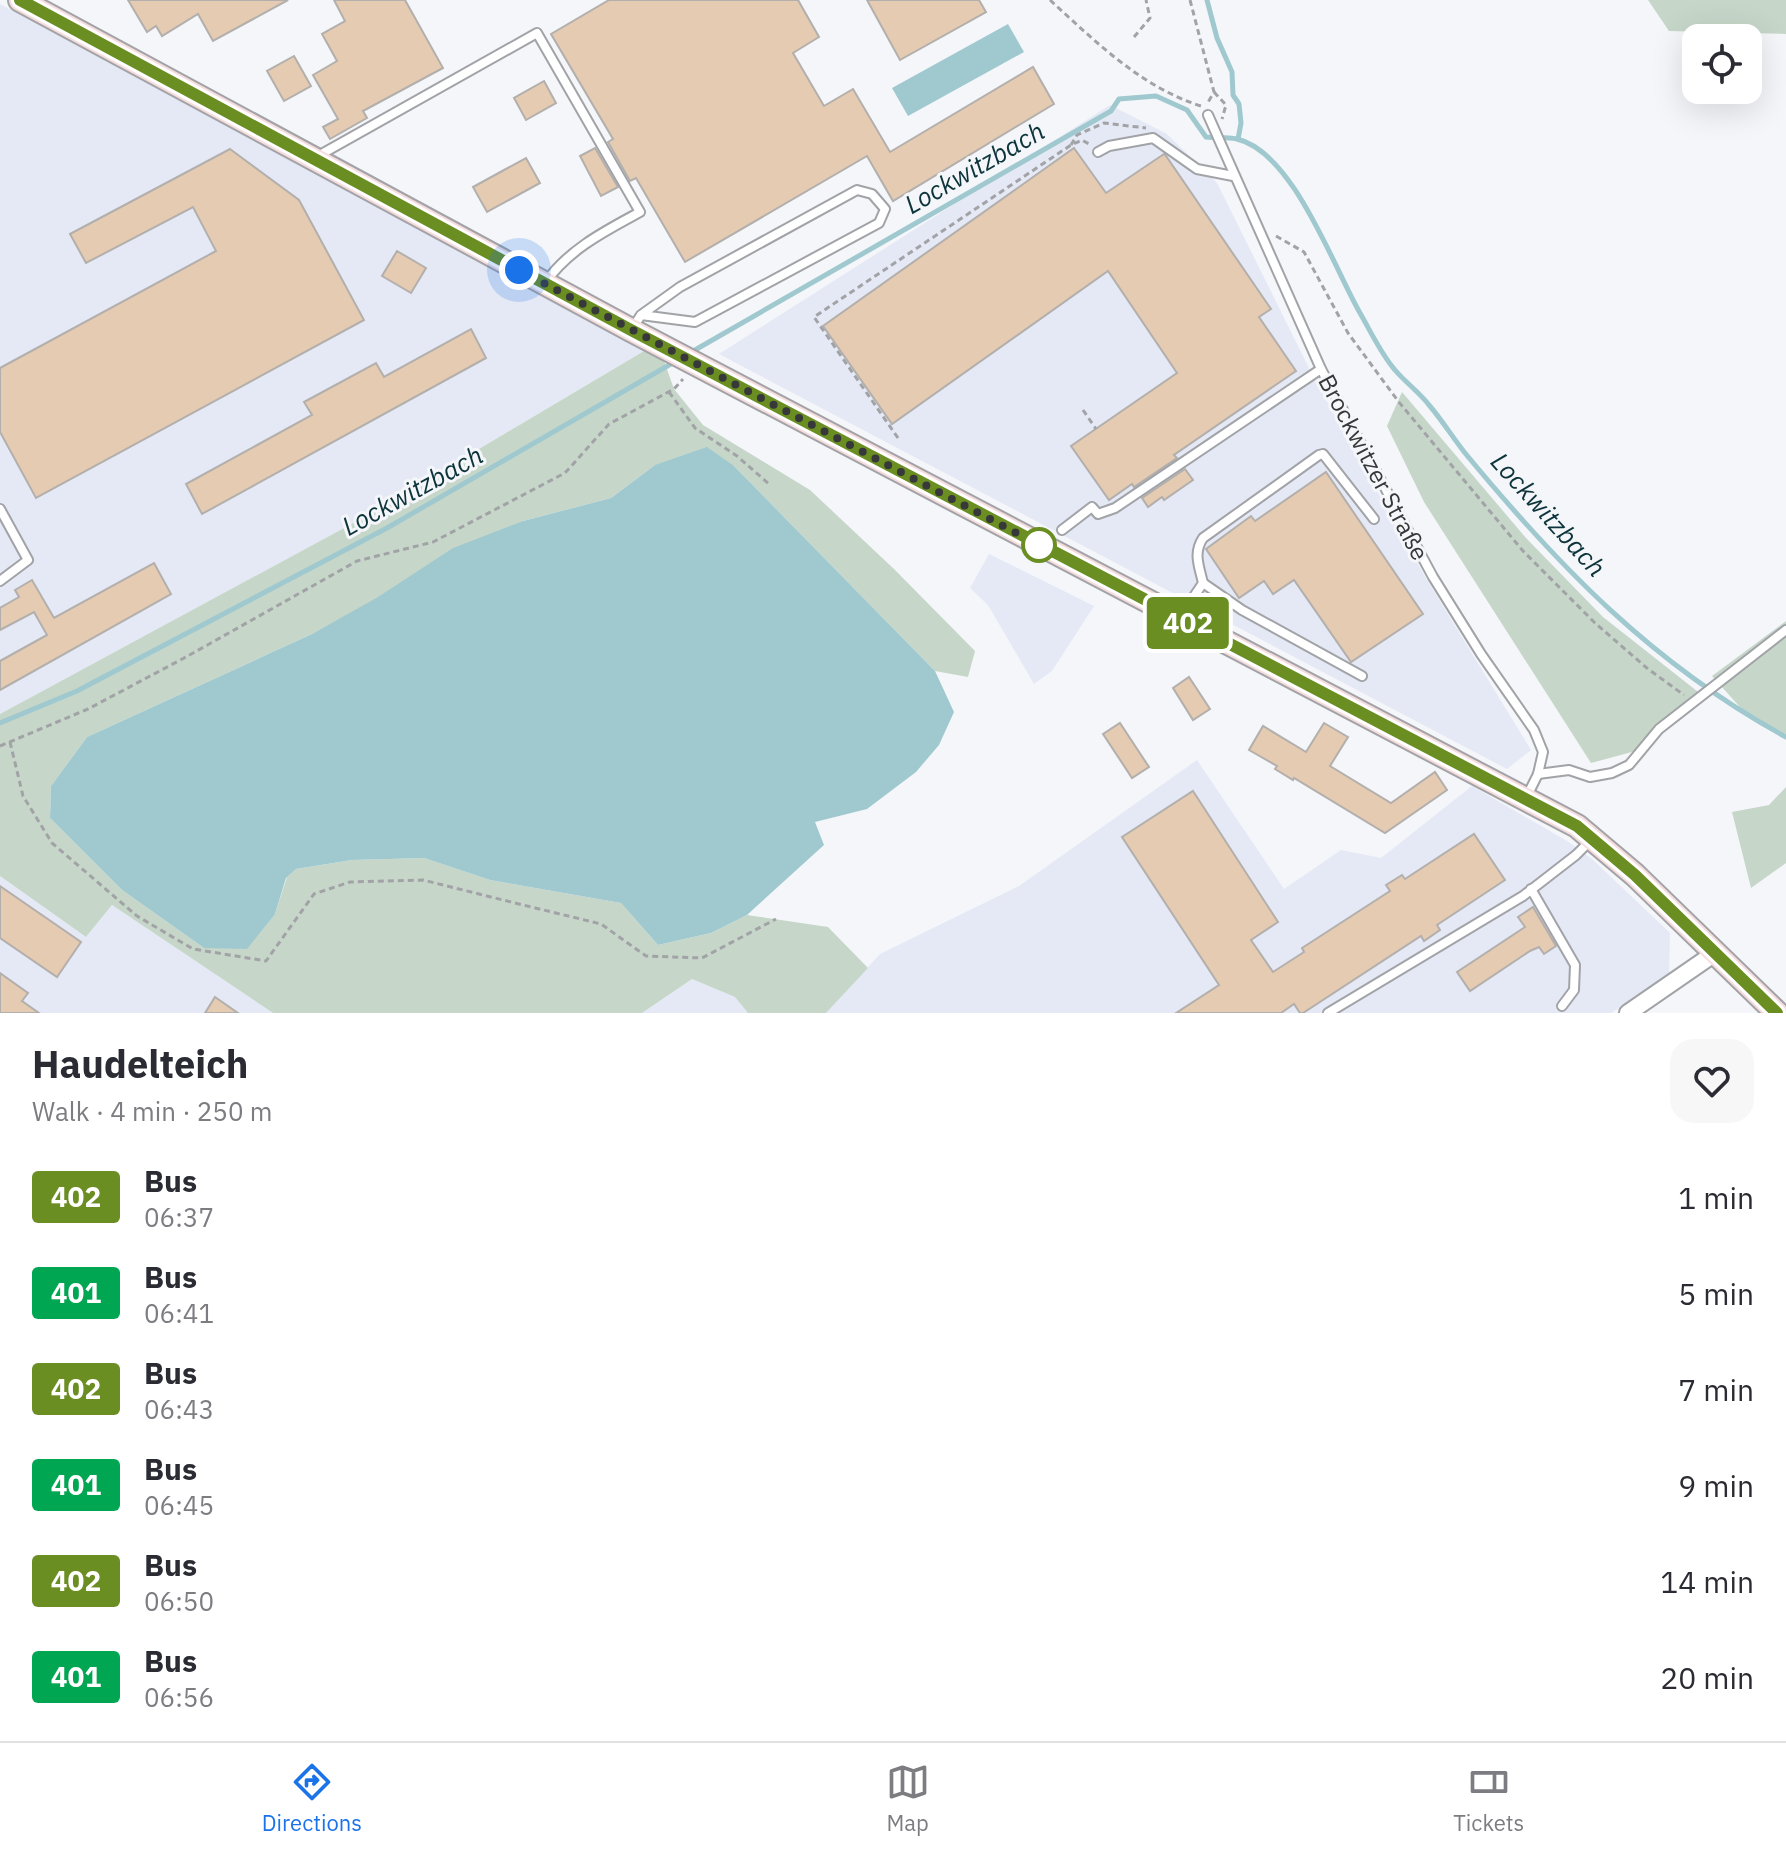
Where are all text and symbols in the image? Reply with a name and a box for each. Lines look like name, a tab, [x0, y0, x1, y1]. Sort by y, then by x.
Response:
map controls	[1682, 24, 1762, 104]
button: locate	[1682, 24, 1762, 104]
water label: Lockwitzbach	[898, 113, 1050, 221]
your location	[499, 250, 539, 290]
street label: Brockwitzer Straße	[1311, 368, 1437, 566]
water label: Lockwitzbach	[335, 437, 489, 543]
water label: Lockwitzbach	[1484, 445, 1614, 583]
unlabelled marker	[1022, 528, 1056, 562]
line badge: 402	[1142, 597, 1234, 649]
text: 402	[1163, 604, 1213, 641]
text: Haudelteich	[32, 1039, 249, 1088]
button: heart	[1670, 1039, 1754, 1123]
text: Walk · 4 min · 250 m	[32, 1094, 272, 1128]
text: Bus	[144, 1161, 197, 1200]
text: 402	[51, 1178, 101, 1215]
text: 1 min	[1678, 1178, 1754, 1217]
text: 06:37	[144, 1200, 214, 1234]
text: Bus	[144, 1257, 197, 1296]
text: 401	[51, 1274, 101, 1311]
text: 5 min	[1678, 1274, 1754, 1313]
text: 06:41	[144, 1296, 214, 1330]
text: Bus	[144, 1353, 197, 1392]
text: 402	[51, 1370, 101, 1407]
text: 7 min	[1678, 1370, 1754, 1409]
text: 06:43	[144, 1392, 214, 1426]
text: Bus	[144, 1449, 197, 1488]
text: 401	[51, 1466, 101, 1503]
text: 9 min	[1678, 1466, 1754, 1505]
text: 06:45	[144, 1488, 214, 1522]
text: Bus	[144, 1545, 197, 1584]
text: 402	[51, 1562, 101, 1599]
text: 14 min	[1660, 1562, 1754, 1601]
text: 06:50	[144, 1584, 214, 1618]
text: Bus	[144, 1641, 197, 1680]
text: 401	[51, 1658, 101, 1695]
text: 20 min	[1660, 1658, 1754, 1697]
text: 06:56	[144, 1680, 214, 1714]
tab: Directions	[262, 1760, 362, 1837]
tab: Map	[886, 1760, 930, 1837]
tab: Tickets	[1453, 1760, 1524, 1837]

